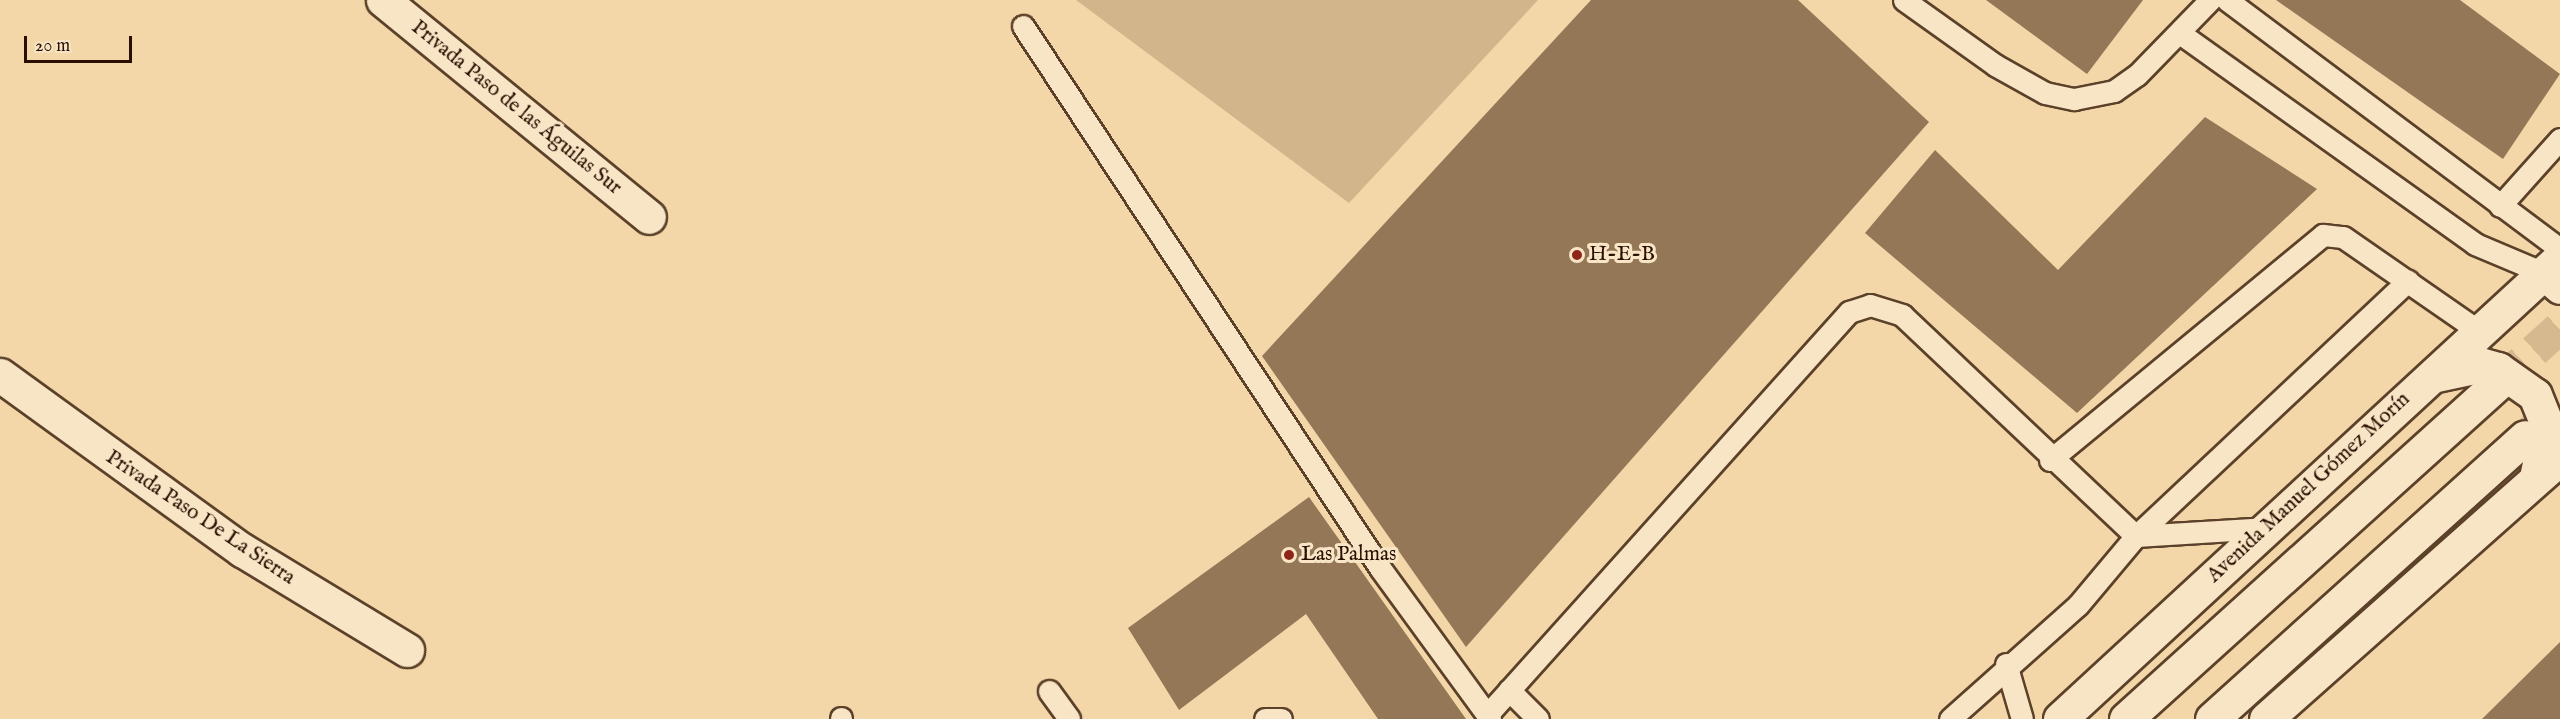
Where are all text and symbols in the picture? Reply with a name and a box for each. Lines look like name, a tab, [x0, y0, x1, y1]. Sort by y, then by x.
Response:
street label: Privada Paso de las Águilas Sur	[406, 15, 626, 201]
scale bar	[27, 24, 135, 62]
text: 20 m	[35, 35, 70, 58]
place label: H-E-B	[1589, 242, 1655, 268]
marker: H-E-B	[1570, 248, 1584, 262]
street label: Avenida Manuel Gómez Morín	[2202, 387, 2416, 589]
street label: Privada Paso De La Sierra	[101, 445, 299, 591]
place label: Las Palmas	[1301, 542, 1396, 568]
marker: Las Palmas	[1282, 548, 1296, 562]

